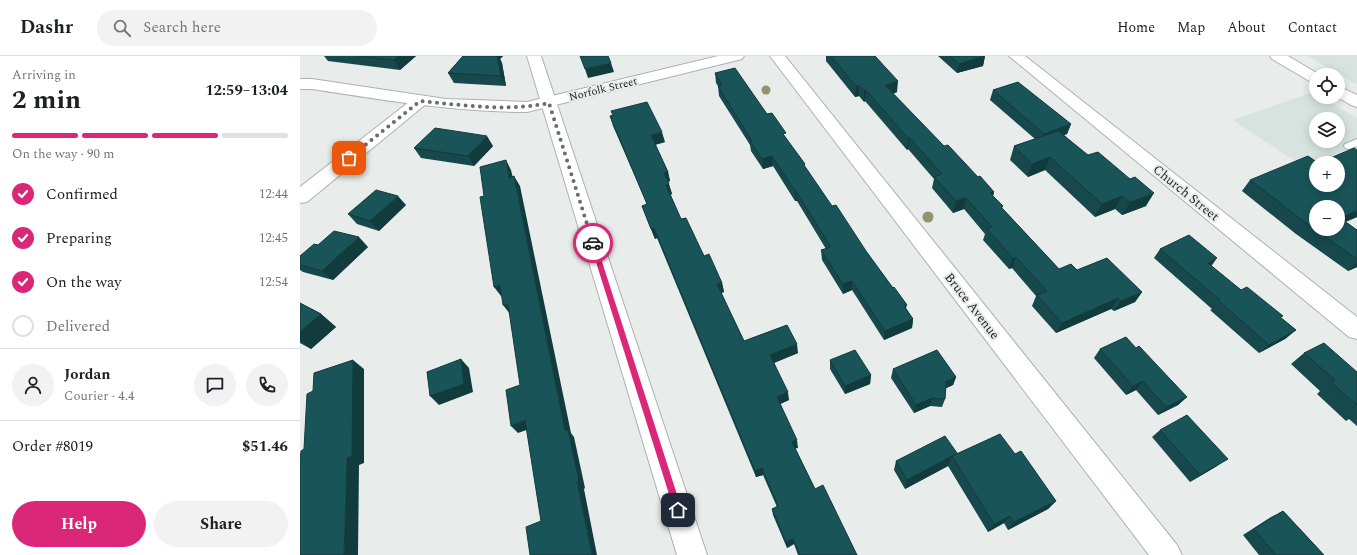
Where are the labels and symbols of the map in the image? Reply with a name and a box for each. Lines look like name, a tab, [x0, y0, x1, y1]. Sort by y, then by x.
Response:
street label: Norfolk Street	[567, 72, 639, 106]
pin	[332, 141, 366, 175]
street label: Church Street	[1148, 160, 1224, 226]
courier	[573, 223, 613, 263]
street label: Bruce Avenue	[940, 268, 1004, 344]
pin	[661, 493, 695, 527]

